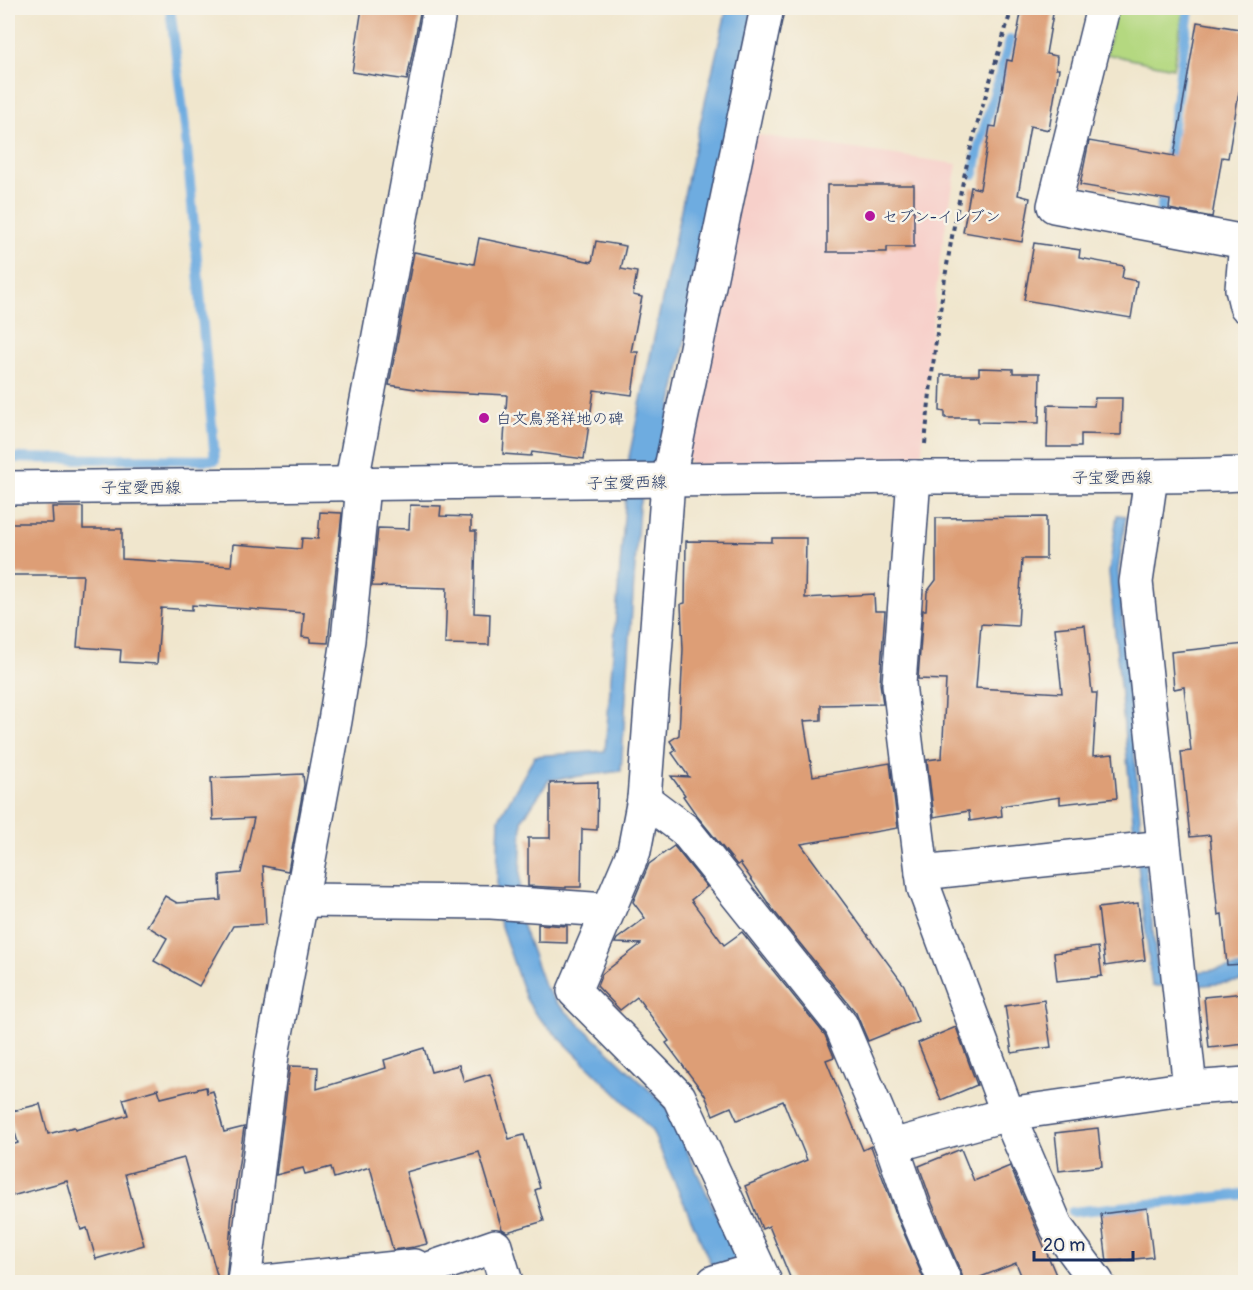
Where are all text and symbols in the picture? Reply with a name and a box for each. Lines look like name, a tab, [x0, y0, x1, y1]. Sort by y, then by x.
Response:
place label: セブン-イレブン	[882, 207, 1001, 227]
marker: セブン-イレブン	[863, 209, 877, 223]
place label: 白文鳥発祥地の碑	[496, 409, 624, 429]
marker: 白文鳥発祥地の碑	[477, 411, 491, 425]
street label: 子宝愛西線	[1072, 468, 1152, 488]
street label: 子宝愛西線	[587, 472, 667, 494]
street label: 子宝愛西線	[101, 478, 181, 498]
scale bar	[1034, 1224, 1133, 1262]
text: 20 m	[1043, 1234, 1085, 1257]

